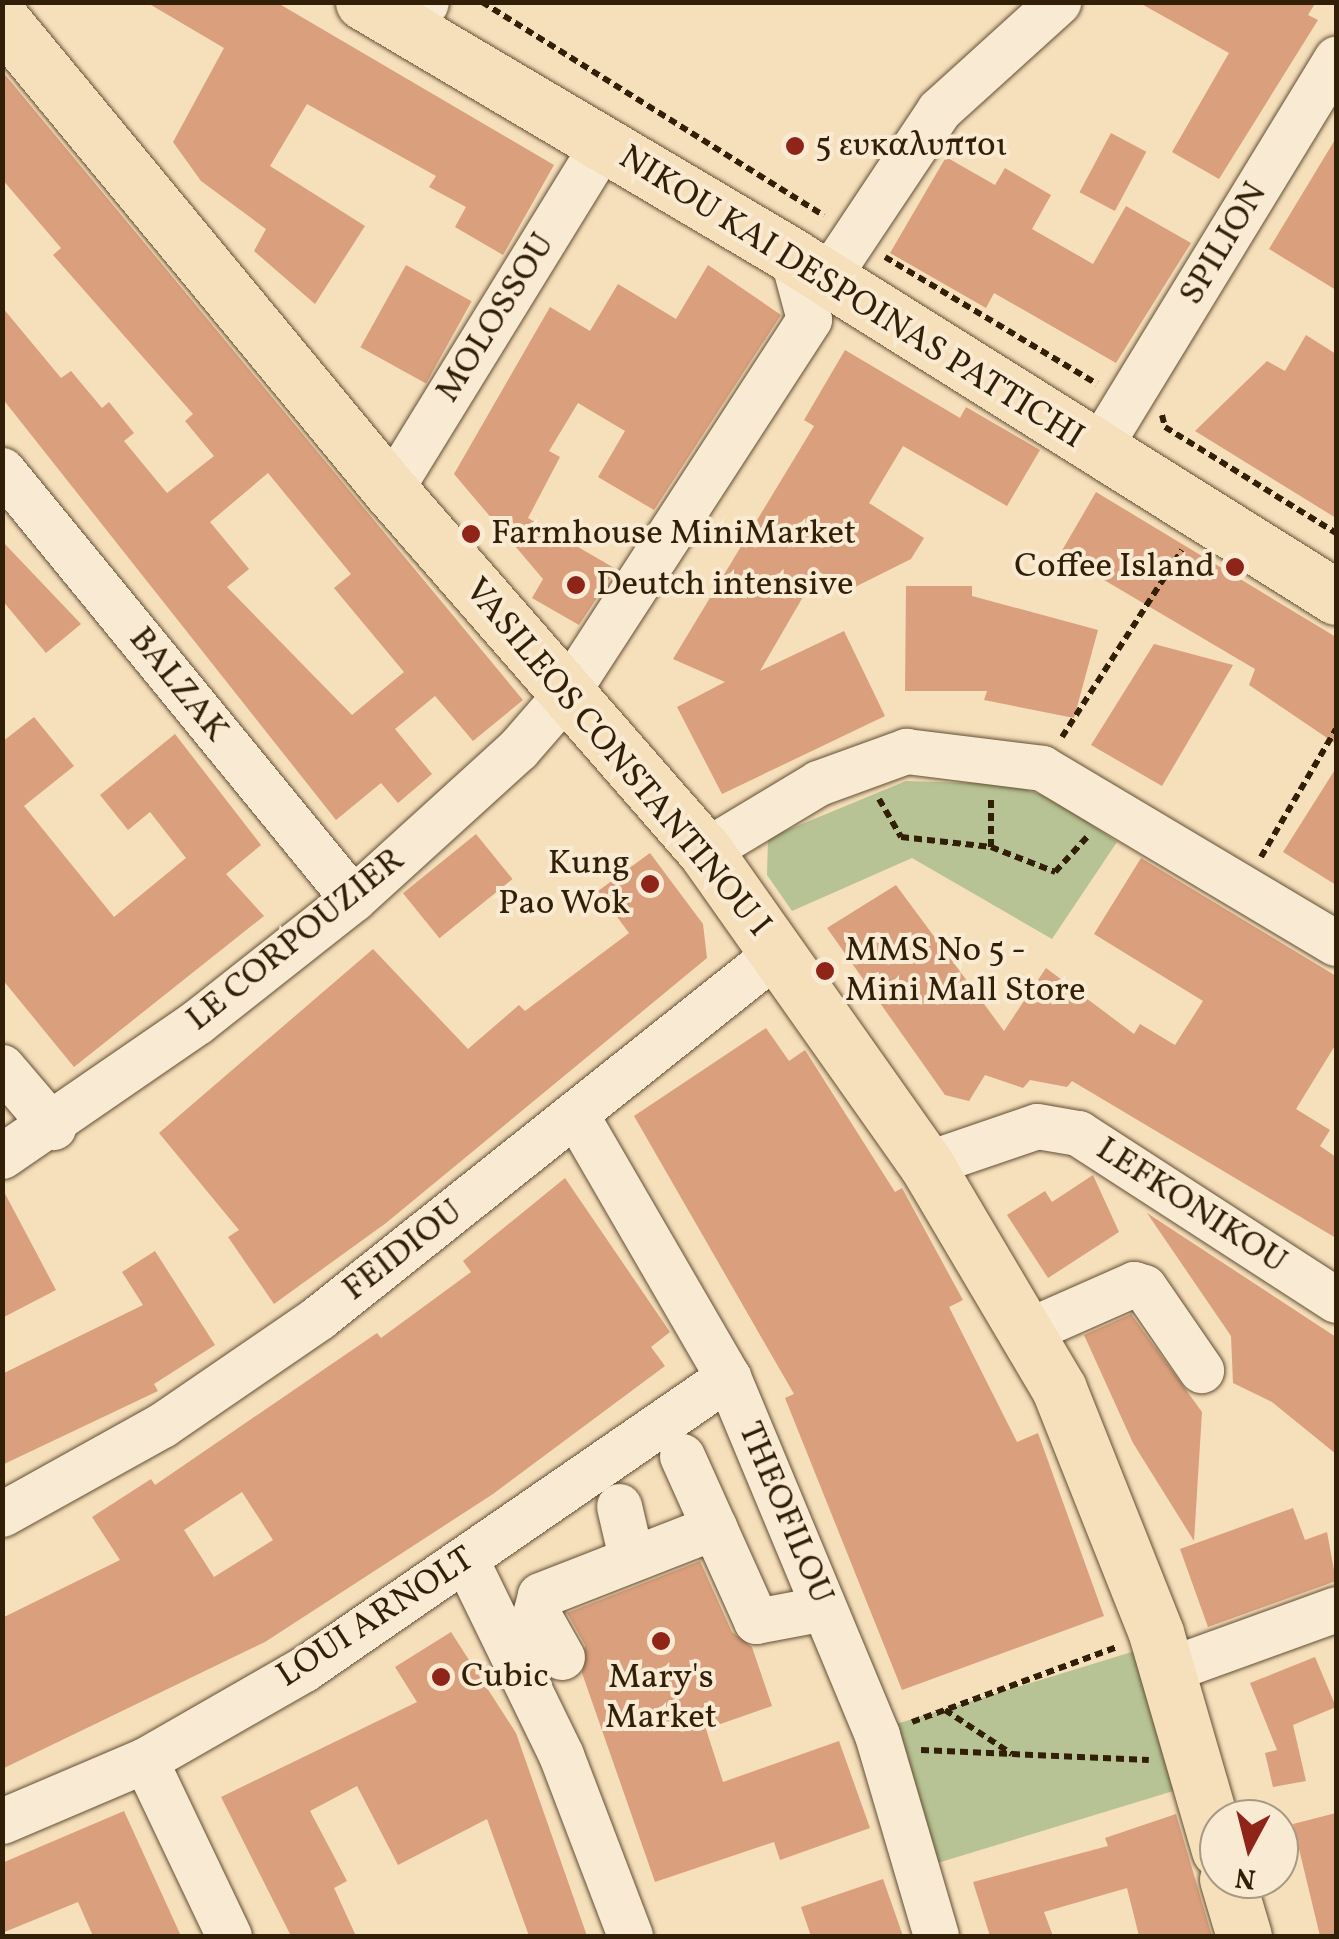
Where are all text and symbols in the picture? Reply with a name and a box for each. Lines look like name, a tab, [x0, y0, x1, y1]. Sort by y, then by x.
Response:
place label: 5 ευκαλυπτοι	[815, 125, 1007, 167]
marker: 5 ευκαλυπτοι	[784, 135, 806, 157]
street label: NIKOU KAI DESPOINAS PATTICHI	[611, 137, 1091, 459]
street label: SPILION	[1171, 175, 1277, 313]
street label: MOLOSSOU	[428, 226, 564, 410]
place label: Farmhouse MiniMarket	[491, 513, 856, 555]
marker: Farmhouse MiniMarket	[460, 523, 482, 545]
place label: Coffee Island	[1014, 546, 1215, 588]
marker: Coffee Island	[1224, 556, 1246, 578]
place label: Deutch intensive	[596, 564, 854, 606]
street label: VASILEOS CONSTANTINOU I	[455, 570, 779, 946]
marker: Deutch intensive	[565, 574, 587, 596]
street label: BALZAK	[119, 619, 237, 751]
street label: LE CORPOUZIER	[179, 839, 413, 1041]
place label: Kung Pao Wok	[497, 843, 630, 925]
marker: Kung Pao Wok	[639, 873, 661, 895]
place label: MMS No 5 - Mini Mall Store	[845, 930, 1086, 1012]
marker: MMS No 5 - Mini Mall Store	[814, 960, 836, 982]
street label: LEFKONIKOU	[1088, 1129, 1294, 1283]
street label: FEIDIOU	[335, 1191, 471, 1311]
street label: THEOFILOU	[728, 1416, 842, 1610]
street label: LOUI ARNOLT	[269, 1539, 483, 1697]
marker: Mary's Market	[650, 1630, 672, 1652]
place label: Cubic	[461, 1656, 549, 1698]
place label: Mary's Market	[605, 1657, 717, 1739]
marker: Cubic	[430, 1666, 452, 1688]
north arrow	[1199, 1799, 1299, 1899]
text: N	[1233, 1857, 1258, 1898]

